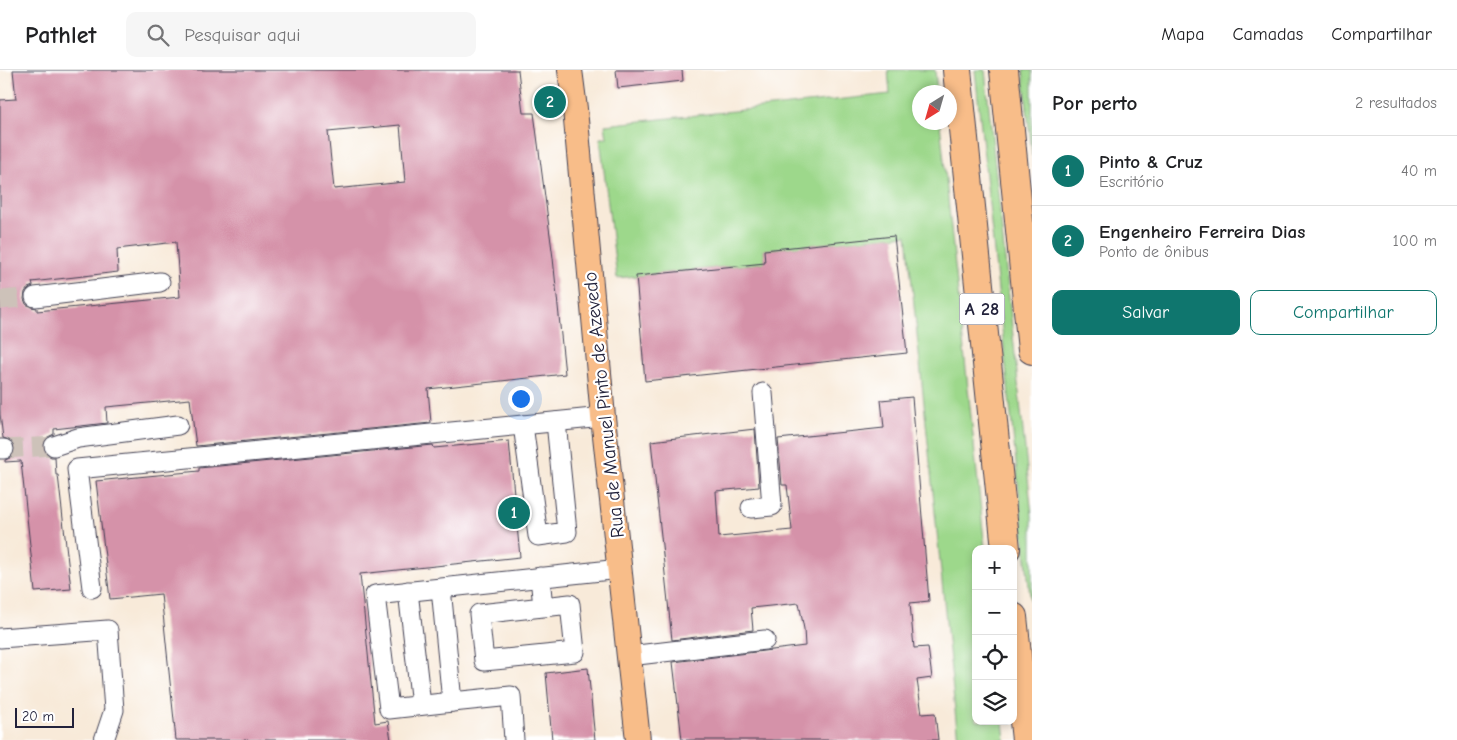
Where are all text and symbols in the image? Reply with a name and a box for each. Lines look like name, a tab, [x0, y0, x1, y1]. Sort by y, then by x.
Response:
search box	[126, 12, 476, 57]
text: Pathlet	[25, 21, 96, 49]
icon: search	[144, 21, 172, 49]
text: Pesquisar aqui	[184, 24, 301, 46]
text: Mapa	[1161, 24, 1204, 45]
text: Camadas	[1232, 24, 1303, 45]
text: Compartilhar	[1331, 24, 1432, 45]
pin: 2	[534, 83, 566, 121]
north arrow	[912, 85, 957, 130]
text: Por perto	[1052, 91, 1137, 115]
text: 2 resultados	[1355, 94, 1437, 112]
text: Pinto & Cruz	[1099, 151, 1203, 173]
text: 1	[1065, 162, 1071, 180]
text: 40 m	[1401, 162, 1437, 180]
text: Escritório	[1099, 173, 1164, 191]
text: Engenheiro Ferreira Dias	[1099, 221, 1305, 243]
text: 2	[1064, 232, 1072, 250]
text: 100 m	[1393, 232, 1437, 250]
text: Ponto de ônibus	[1099, 243, 1209, 261]
street label: Rua de Manuel Pinto de Azevedo	[579, 271, 629, 539]
button: Salvar	[1052, 290, 1240, 335]
button: Compartilhar	[1250, 290, 1437, 335]
road number: A 28	[960, 293, 1004, 324]
your location	[508, 386, 534, 412]
pin: 1	[498, 494, 530, 532]
map controls	[972, 545, 1017, 725]
button: +	[972, 545, 1017, 590]
button: −	[972, 590, 1017, 635]
button: locate	[972, 635, 1017, 680]
button: layers	[972, 680, 1017, 725]
scale bar	[15, 705, 74, 728]
text: 20 m	[22, 708, 54, 725]

